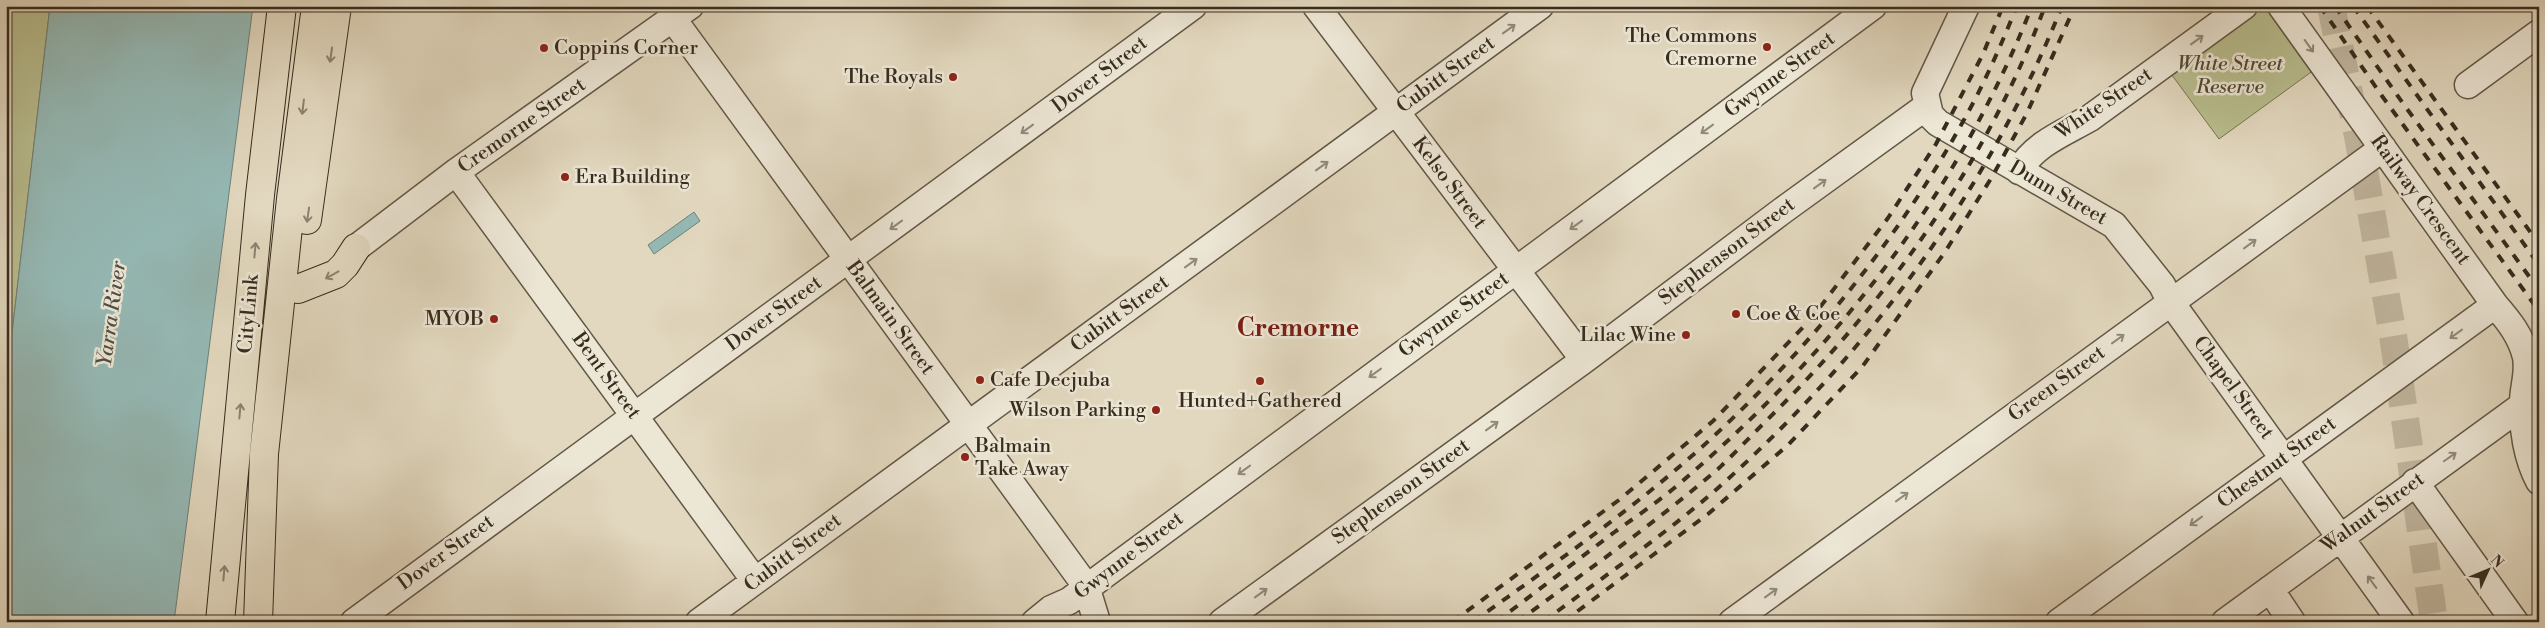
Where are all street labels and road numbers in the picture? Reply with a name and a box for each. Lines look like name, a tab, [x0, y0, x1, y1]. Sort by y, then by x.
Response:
street label: Gwynne Street	[1720, 27, 1840, 123]
street label: Dover Street	[1047, 31, 1153, 119]
street label: Cubitt Street	[1392, 31, 1500, 119]
street label: White Street	[2050, 62, 2157, 146]
street label: Cremorne Street	[453, 73, 591, 179]
street label: Railway Crescent	[2364, 130, 2476, 270]
street label: Kelso Street	[1406, 132, 1492, 234]
street label: Dunn Street	[2004, 155, 2112, 231]
street label: Stephenson Street	[1654, 193, 1800, 311]
street label: Balmain Street	[840, 255, 940, 380]
street label: Gwynne Street	[1394, 267, 1514, 363]
street label: Cubitt Street	[1066, 270, 1174, 358]
street label: Dover Street	[721, 271, 827, 357]
street label: CityLink	[233, 272, 265, 354]
street label: Bent Street	[565, 327, 646, 424]
street label: Chapel Street	[2187, 331, 2279, 445]
street label: Green Street	[2004, 340, 2110, 428]
street label: Chestnut Street	[2213, 412, 2341, 514]
street label: Stephenson Street	[1327, 434, 1475, 550]
street label: Walnut Street	[2316, 467, 2430, 559]
street label: Gwynne Street	[1069, 507, 1189, 605]
street label: Cubitt Street	[739, 508, 847, 598]
street label: Dover Street	[393, 510, 499, 596]

